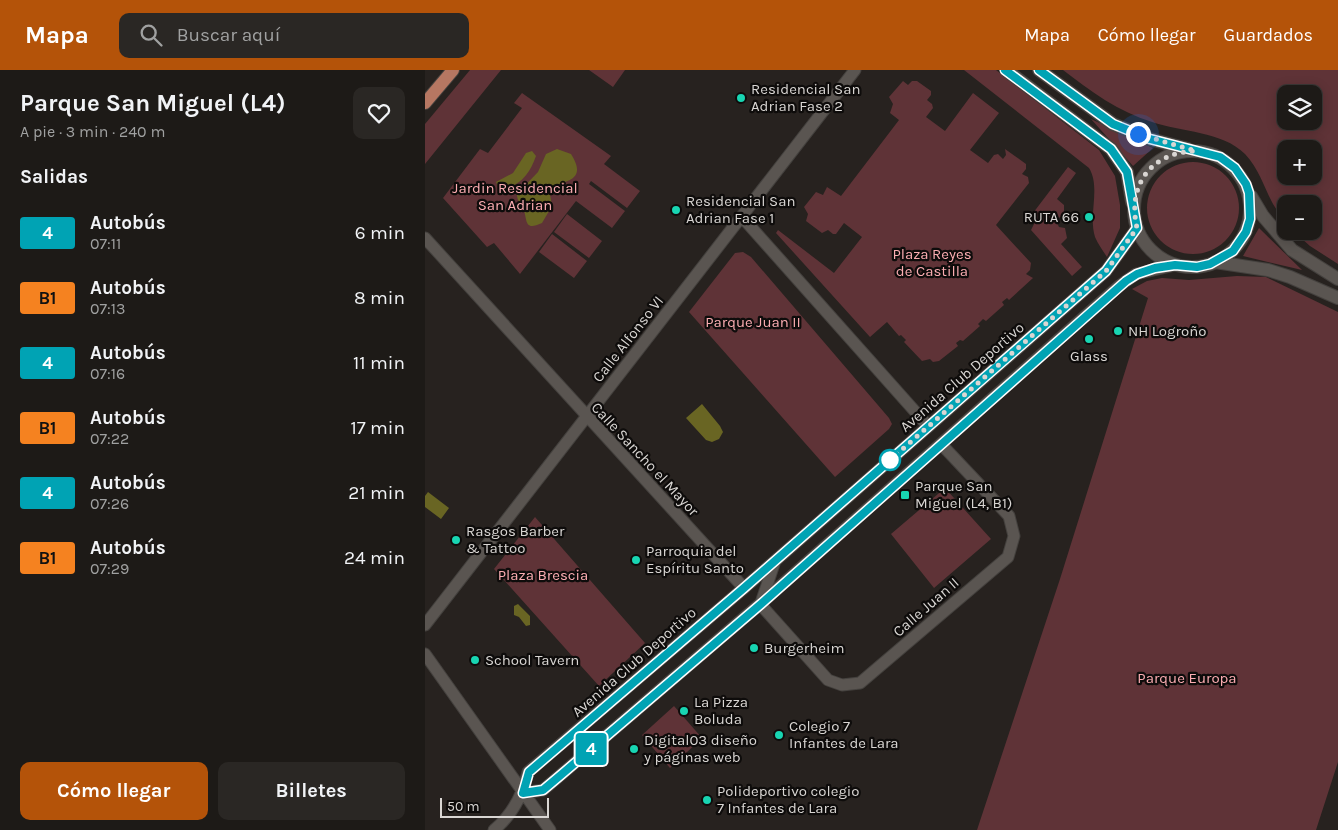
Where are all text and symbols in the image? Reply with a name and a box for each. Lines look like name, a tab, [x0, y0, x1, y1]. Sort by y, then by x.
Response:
search box	[119, 13, 469, 58]
text: Mapa	[25, 21, 89, 49]
icon: search	[137, 21, 165, 49]
text: Buscar aquí	[177, 24, 280, 46]
text: Mapa	[1024, 24, 1070, 46]
text: Cómo llegar	[1098, 24, 1196, 46]
text: Guardados	[1224, 24, 1313, 46]
place label: Residencial San Adrian Fase 2	[751, 80, 861, 115]
map controls	[1277, 85, 1322, 240]
button: layers	[1277, 85, 1322, 130]
button: heart	[353, 87, 405, 139]
text: Parque San Miguel (L4)	[20, 89, 286, 117]
marker: Residencial San Adrian Fase 2	[735, 92, 747, 104]
text: A pie · 3 min · 240 m	[20, 122, 165, 141]
your location	[1126, 122, 1151, 147]
button: +	[1277, 140, 1322, 185]
text: Salidas	[20, 166, 88, 188]
park label: Jardin Residencial San Adrian	[452, 179, 578, 214]
place label: Residencial San Adrian Fase 1	[686, 192, 796, 227]
button: −	[1277, 195, 1322, 240]
marker: Residencial San Adrian Fase 1	[670, 204, 682, 216]
place label: RUTA 66	[1024, 208, 1079, 226]
marker: RUTA 66	[1083, 211, 1095, 223]
text: Autobús	[90, 212, 166, 234]
text: 4	[42, 222, 53, 244]
text: 6 min	[355, 222, 405, 244]
text: 07:11	[90, 234, 121, 253]
park label: Plaza Reyes de Castilla	[892, 245, 972, 280]
text: Autobús	[90, 277, 166, 299]
text: B1	[38, 287, 57, 309]
text: 8 min	[354, 287, 405, 309]
street label: Calle Alfonso VI	[589, 292, 667, 386]
text: 07:13	[90, 299, 125, 318]
park label: Parque Juan II	[705, 313, 801, 331]
street label: Avenida Club Deportivo	[896, 318, 1028, 436]
place label: NH Logroño	[1128, 322, 1206, 340]
marker: NH Logroño	[1112, 325, 1124, 337]
marker: Glass	[1083, 333, 1095, 345]
text: Autobús	[90, 342, 166, 364]
place label: Glass	[1070, 347, 1108, 365]
text: 4	[42, 352, 53, 374]
text: 11 min	[353, 352, 405, 374]
text: 07:16	[90, 364, 125, 383]
street label: Calle Sancho el Mayor	[588, 398, 703, 520]
text: Autobús	[90, 407, 166, 429]
text: B1	[38, 417, 57, 439]
text: 17 min	[350, 417, 405, 439]
text: 07:22	[90, 429, 129, 448]
unlabelled marker	[879, 449, 901, 471]
text: Autobús	[90, 472, 166, 494]
place label: Parque San Miguel (L4, B1)	[915, 477, 1012, 512]
text: 4	[42, 482, 53, 504]
text: 21 min	[348, 482, 405, 504]
marker: Parque San Miguel (L4, B1)	[899, 489, 911, 501]
text: 07:26	[90, 494, 129, 513]
place label: Rasgos Barber & Tattoo	[466, 522, 565, 557]
marker: Rasgos Barber & Tattoo	[450, 534, 462, 546]
text: Autobús	[90, 537, 166, 559]
place label: Parroquia del Espíritu Santo	[646, 542, 744, 577]
text: B1	[38, 547, 57, 569]
text: 24 min	[344, 547, 405, 569]
marker: Parroquia del Espíritu Santo	[630, 554, 642, 566]
text: 07:29	[90, 559, 129, 578]
park label: Plaza Brescia	[498, 566, 588, 584]
street label: Calle Juan II	[889, 573, 963, 641]
street label: Avenida Club Deportivo	[568, 603, 700, 721]
place label: Burgerheim	[764, 639, 844, 657]
marker: Burgerheim	[748, 642, 760, 654]
place label: School Tavern	[485, 651, 579, 669]
marker: School Tavern	[469, 654, 481, 666]
park label: Parque Europa	[1137, 669, 1237, 687]
place label: La Pizza Boluda	[694, 693, 748, 728]
marker: La Pizza Boluda	[678, 705, 690, 717]
place label: Colegio 7 Infantes de Lara	[789, 717, 899, 752]
marker: Colegio 7 Infantes de Lara	[773, 729, 785, 741]
place label: Digital03 diseño y páginas web	[643, 731, 757, 766]
line badge: 4	[575, 733, 607, 765]
text: 4	[586, 738, 596, 760]
marker: Digital03 diseño y páginas web	[628, 743, 640, 755]
button: Cómo llegar	[20, 762, 208, 820]
button: Billetes	[218, 762, 405, 820]
place label: Polideportivo colegio 7 Infantes de Lara	[717, 782, 860, 817]
marker: Polideportivo colegio 7 Infantes de Lara	[701, 794, 713, 806]
scale bar	[440, 795, 549, 818]
text: 50 m	[447, 798, 480, 815]

